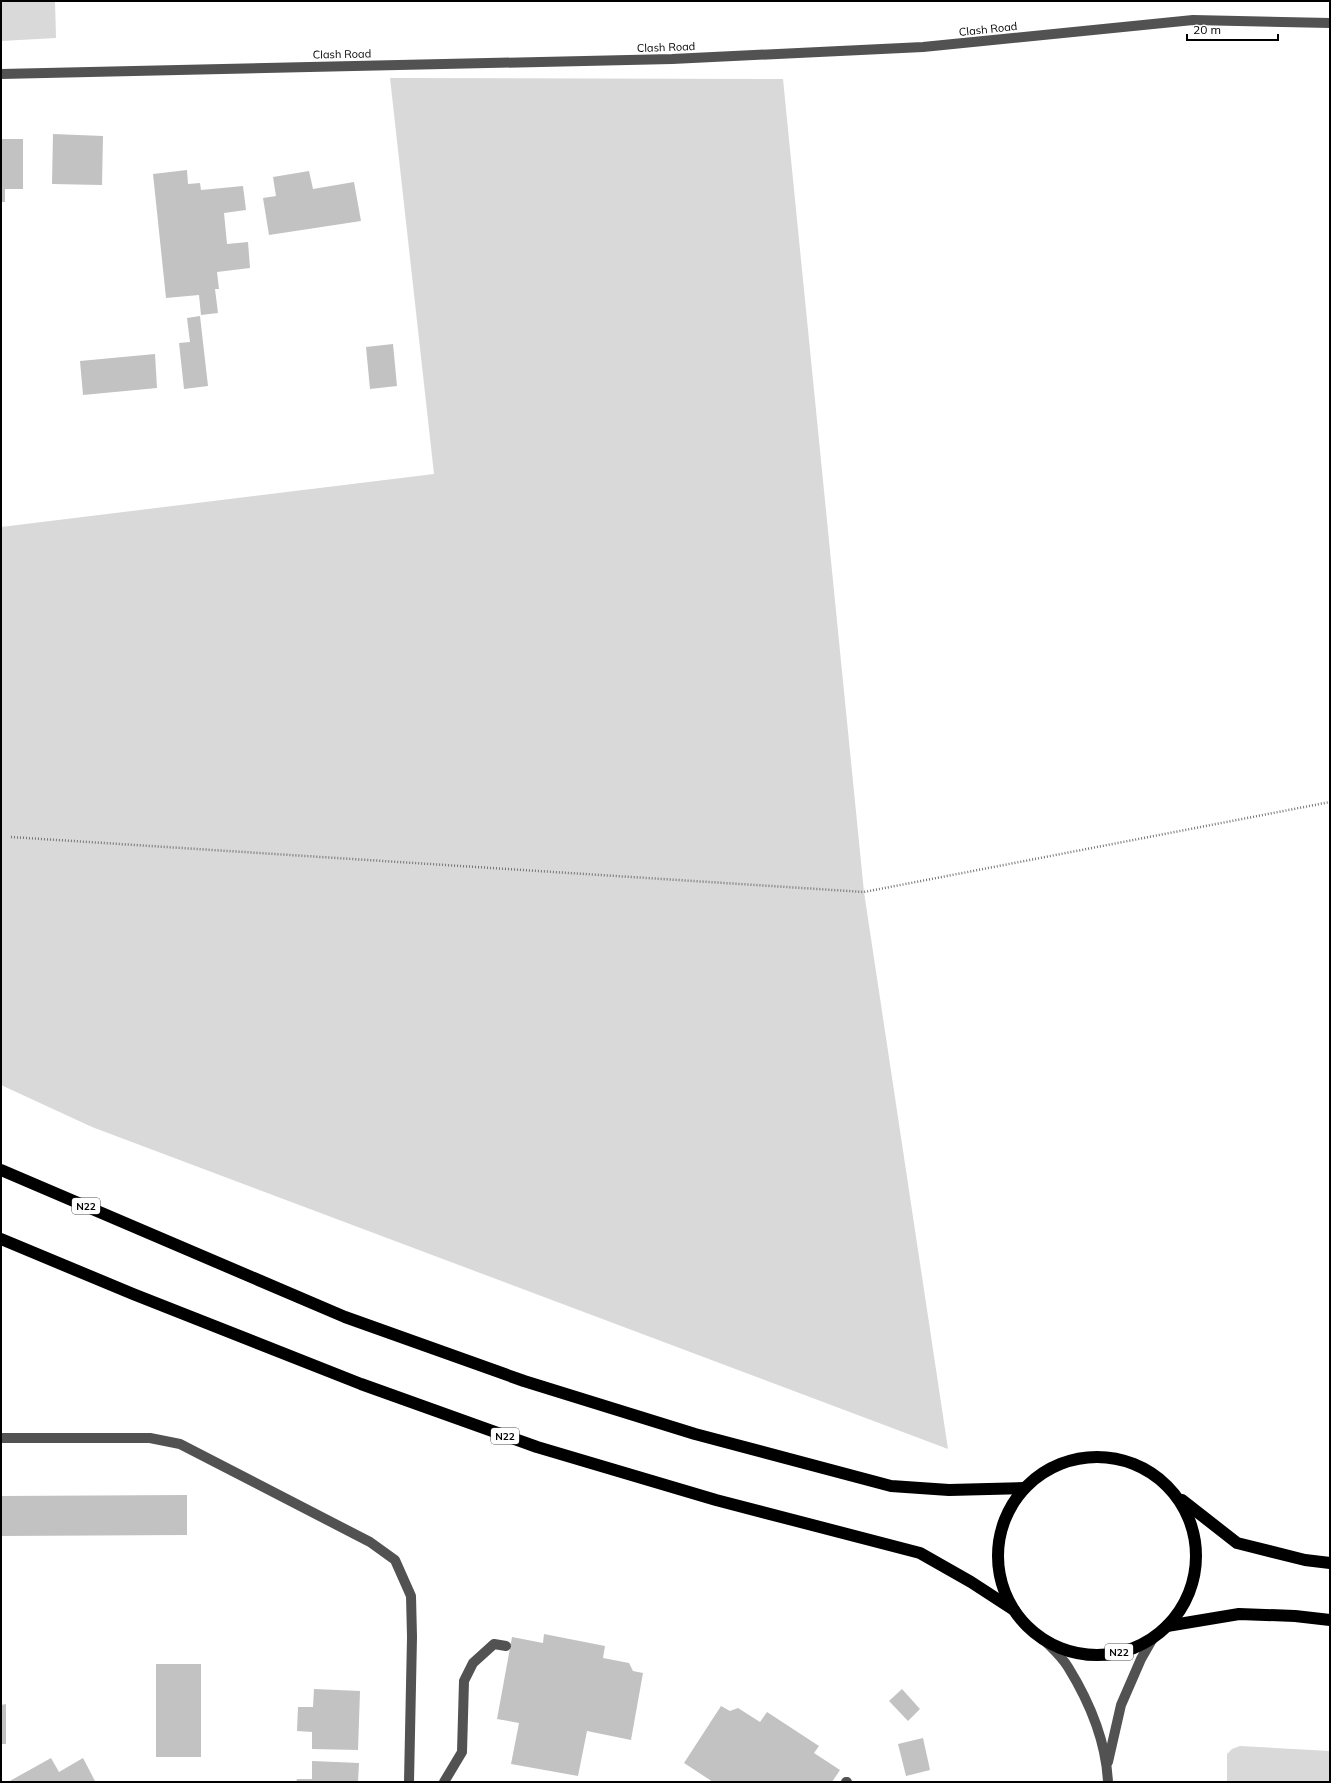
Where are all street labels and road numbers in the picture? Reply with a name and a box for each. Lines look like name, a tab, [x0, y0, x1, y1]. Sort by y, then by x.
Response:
street label: Clash Road	[958, 19, 1018, 39]
street label: Clash Road	[637, 39, 695, 55]
street label: Clash Road	[313, 46, 371, 62]
road number: N22	[72, 1198, 100, 1214]
road number: N22	[491, 1428, 519, 1444]
road number: N22	[1105, 1644, 1133, 1660]

